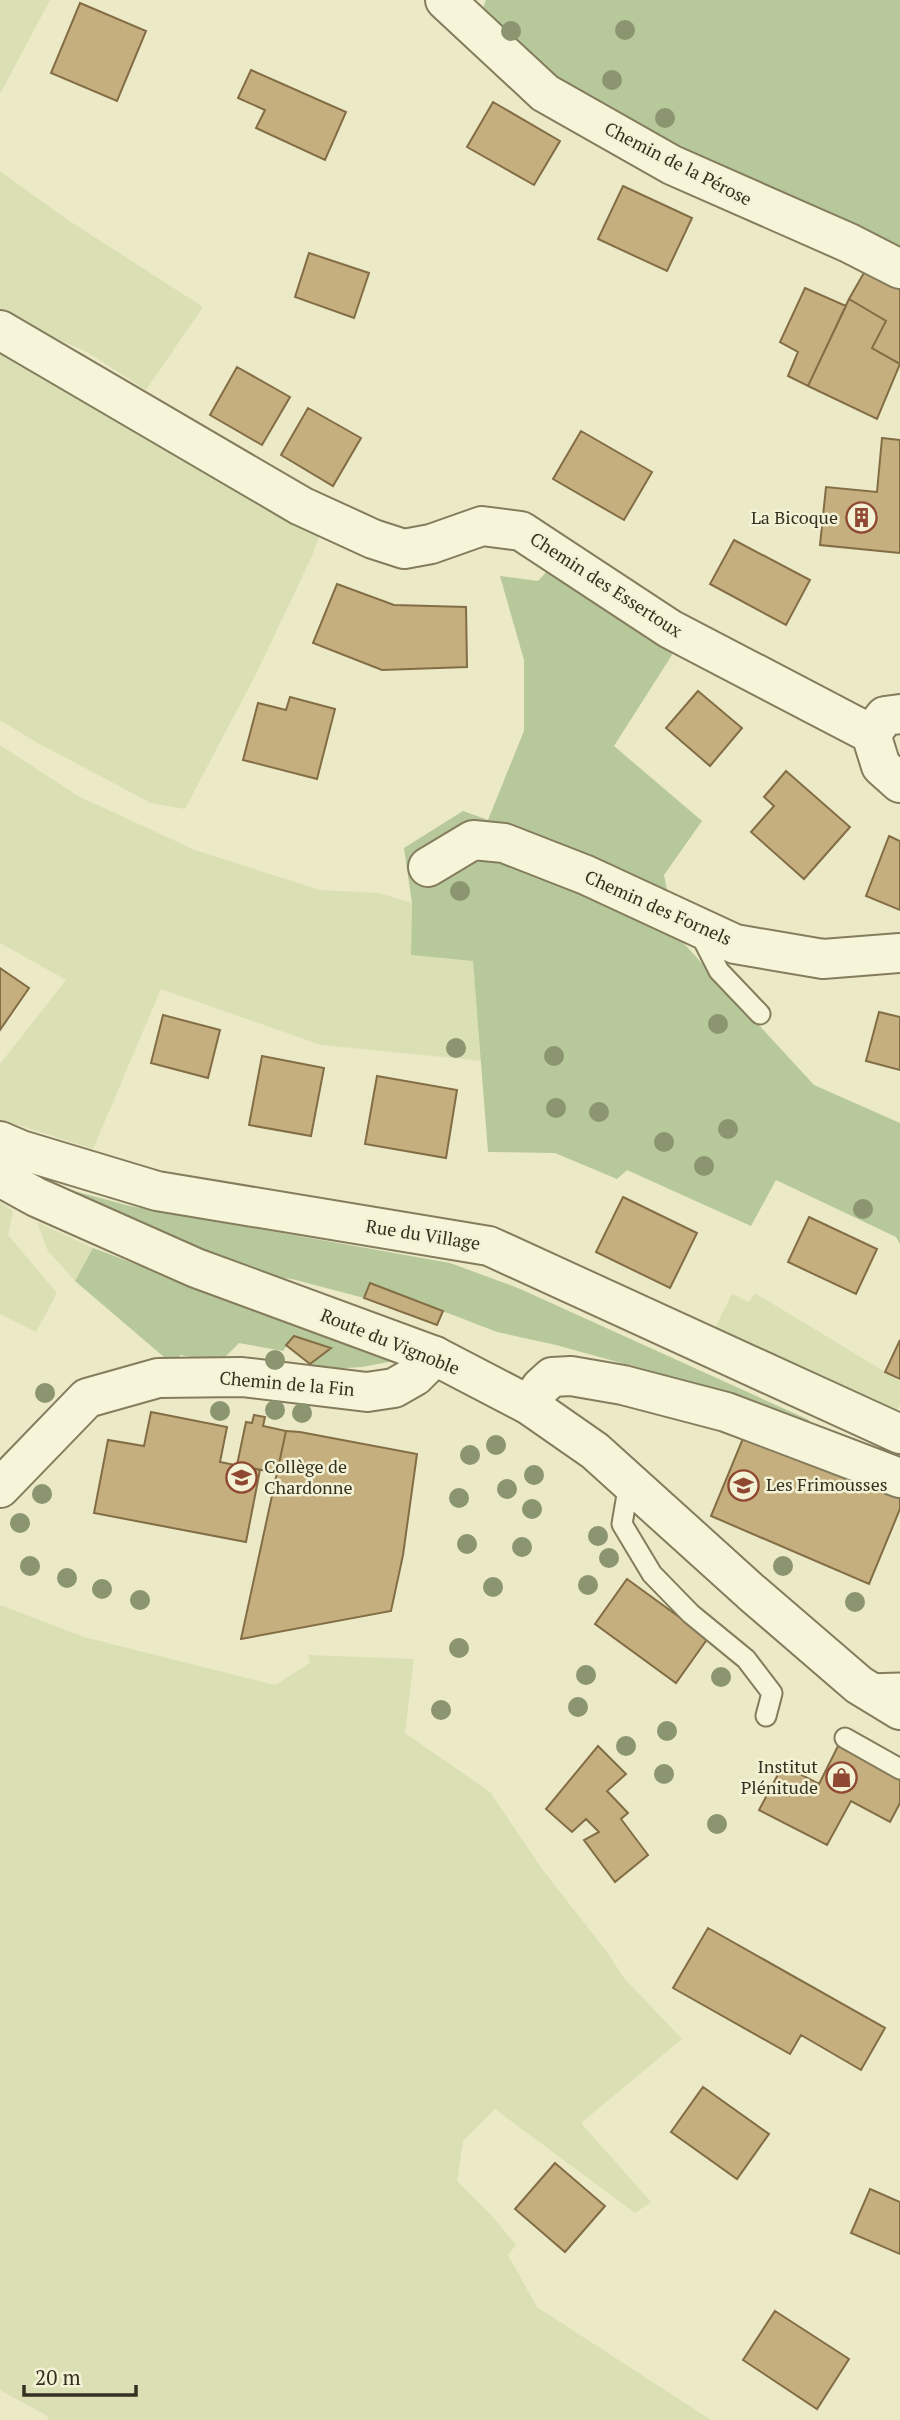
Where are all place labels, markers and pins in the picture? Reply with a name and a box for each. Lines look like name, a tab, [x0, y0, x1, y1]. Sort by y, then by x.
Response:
building icon: La Bicoque	[844, 501, 878, 535]
place label: La Bicoque	[751, 505, 838, 529]
place label: Collège de Chardonne	[264, 1454, 353, 1499]
school or university icon: Collège de Chardonne	[224, 1460, 258, 1494]
school or university icon: Les Frimousses	[726, 1468, 760, 1502]
place label: Les Frimousses	[766, 1472, 887, 1496]
place label: Institut Plénitude	[741, 1754, 818, 1799]
shop icon: Institut Plénitude	[824, 1760, 858, 1794]

